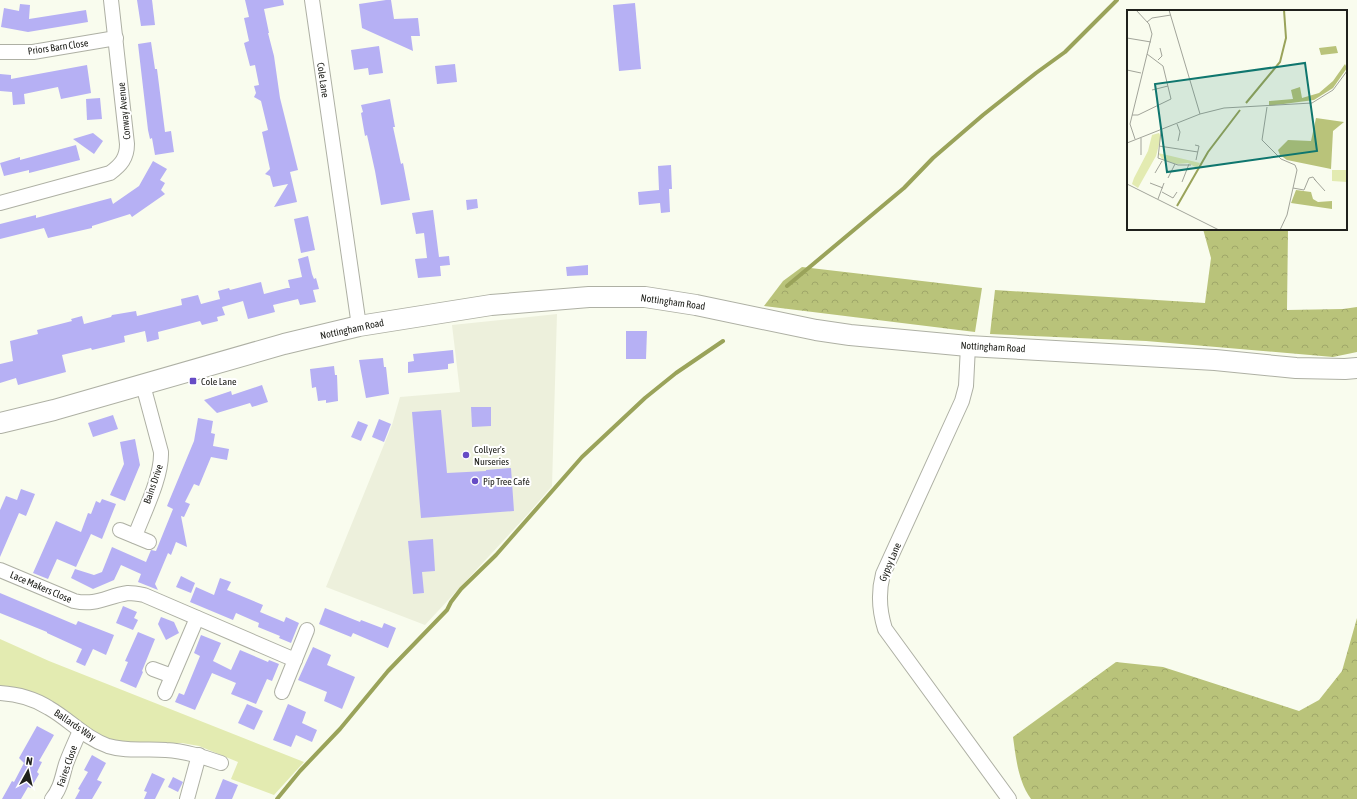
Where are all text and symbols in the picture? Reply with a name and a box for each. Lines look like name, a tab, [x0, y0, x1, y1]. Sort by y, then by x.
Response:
inset map	[1127, 10, 1347, 230]
street label: Priors Barn Close	[27, 37, 89, 57]
street label: Cole Lane	[315, 62, 331, 99]
street label: Conway Avenue	[115, 81, 132, 140]
street label: Nottingham Road	[640, 292, 706, 312]
street label: Nottingham Road	[319, 317, 385, 341]
street label: Nottingham Road	[960, 340, 1026, 354]
marker: Cole Lane	[188, 376, 198, 386]
place label: Cole Lane	[201, 376, 237, 387]
place label: Collyer's Nurseries	[474, 444, 510, 467]
marker: Collyer's Nurseries	[461, 450, 471, 460]
street label: Bains Drive	[141, 462, 165, 505]
marker: Pip Tree Café	[470, 476, 480, 486]
place label: Pip Tree Café	[483, 476, 530, 487]
street label: Gypsy Lane	[877, 541, 903, 583]
street label: Lace Makers Close	[9, 569, 74, 605]
street label: Ballards Way	[52, 707, 98, 743]
street label: Faires Close	[55, 743, 79, 788]
north arrow	[8, 751, 48, 791]
text: N	[25, 755, 33, 767]

